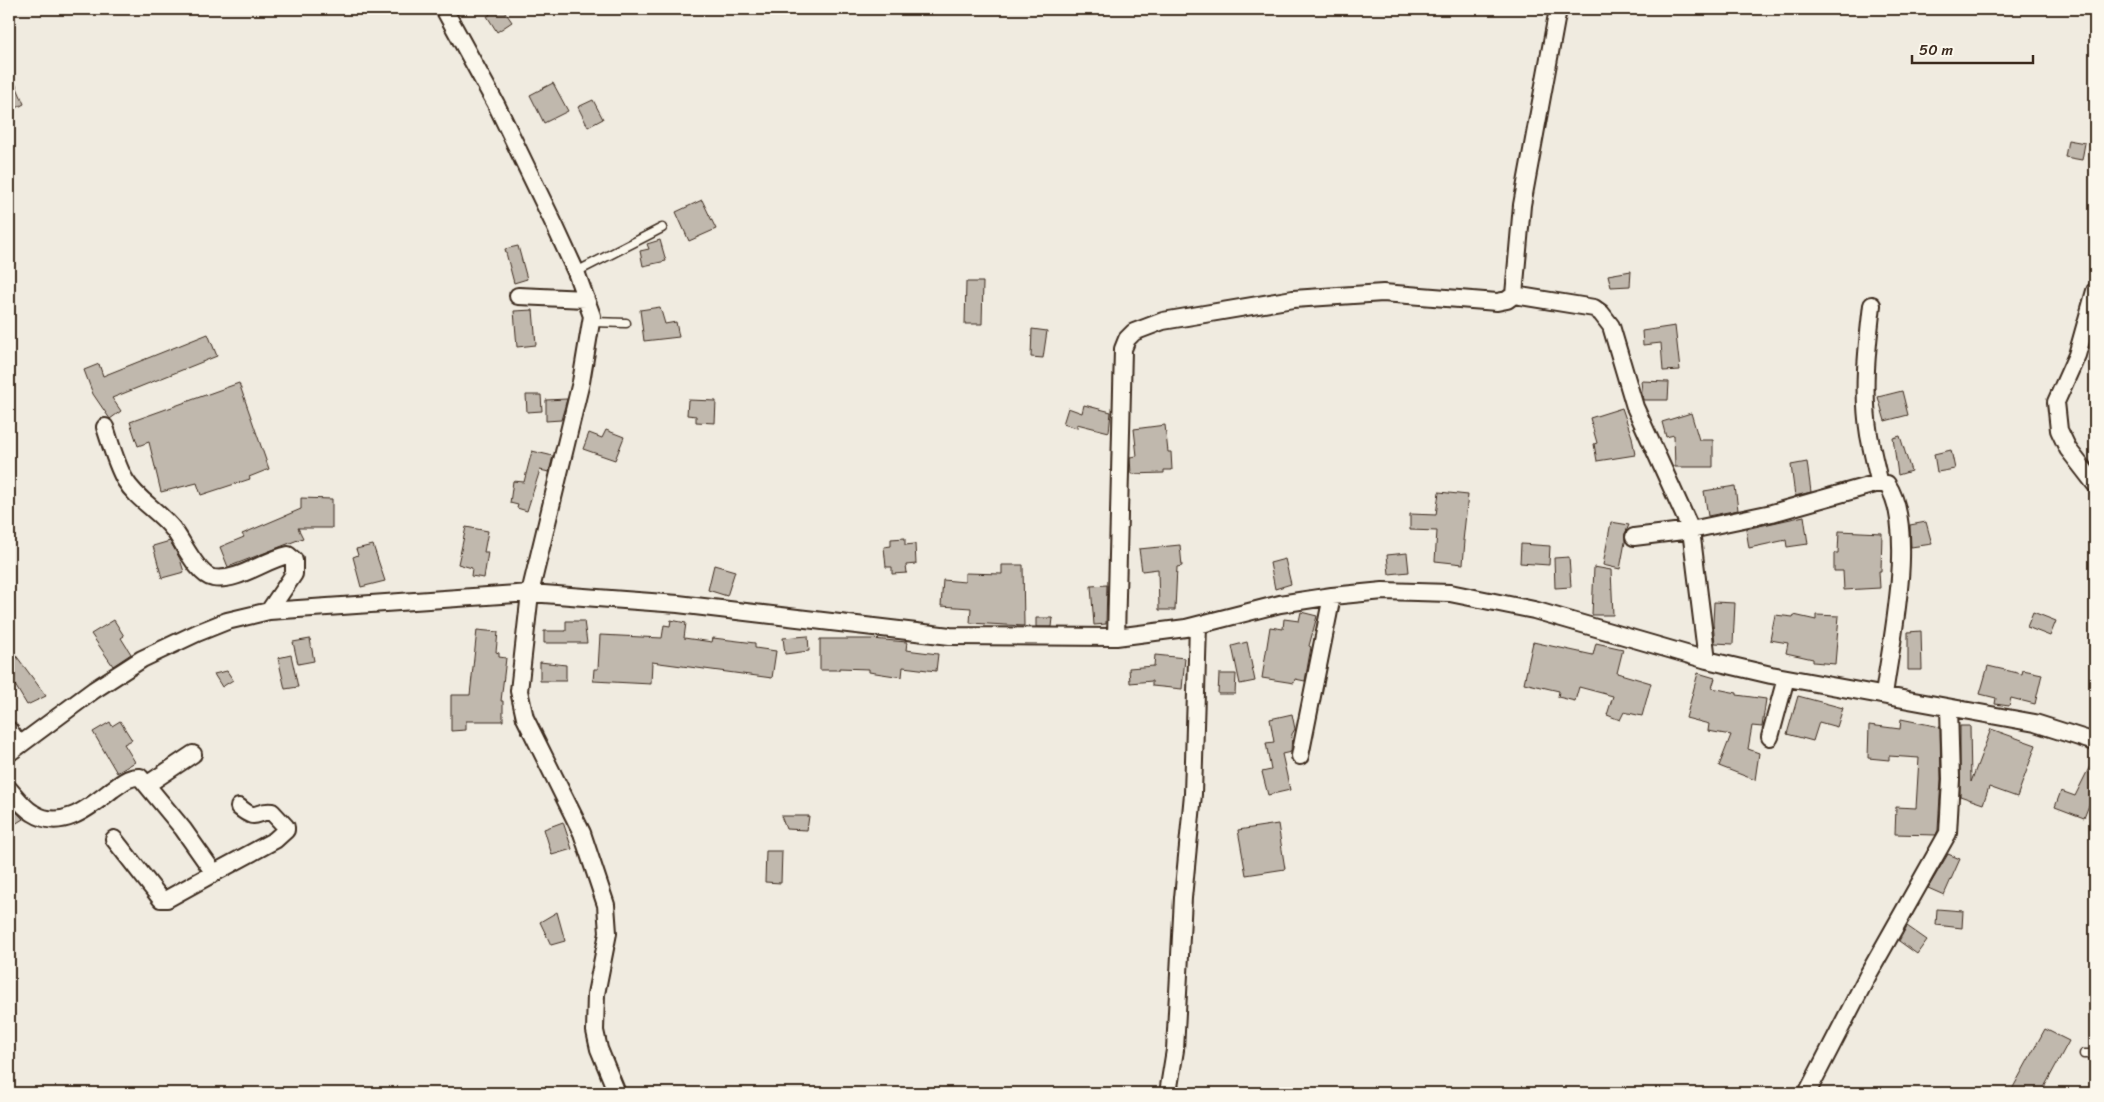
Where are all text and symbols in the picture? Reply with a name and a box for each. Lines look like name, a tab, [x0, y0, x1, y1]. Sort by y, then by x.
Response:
scale bar	[1912, 32, 2033, 64]
text: 50 m	[1919, 37, 1954, 63]

